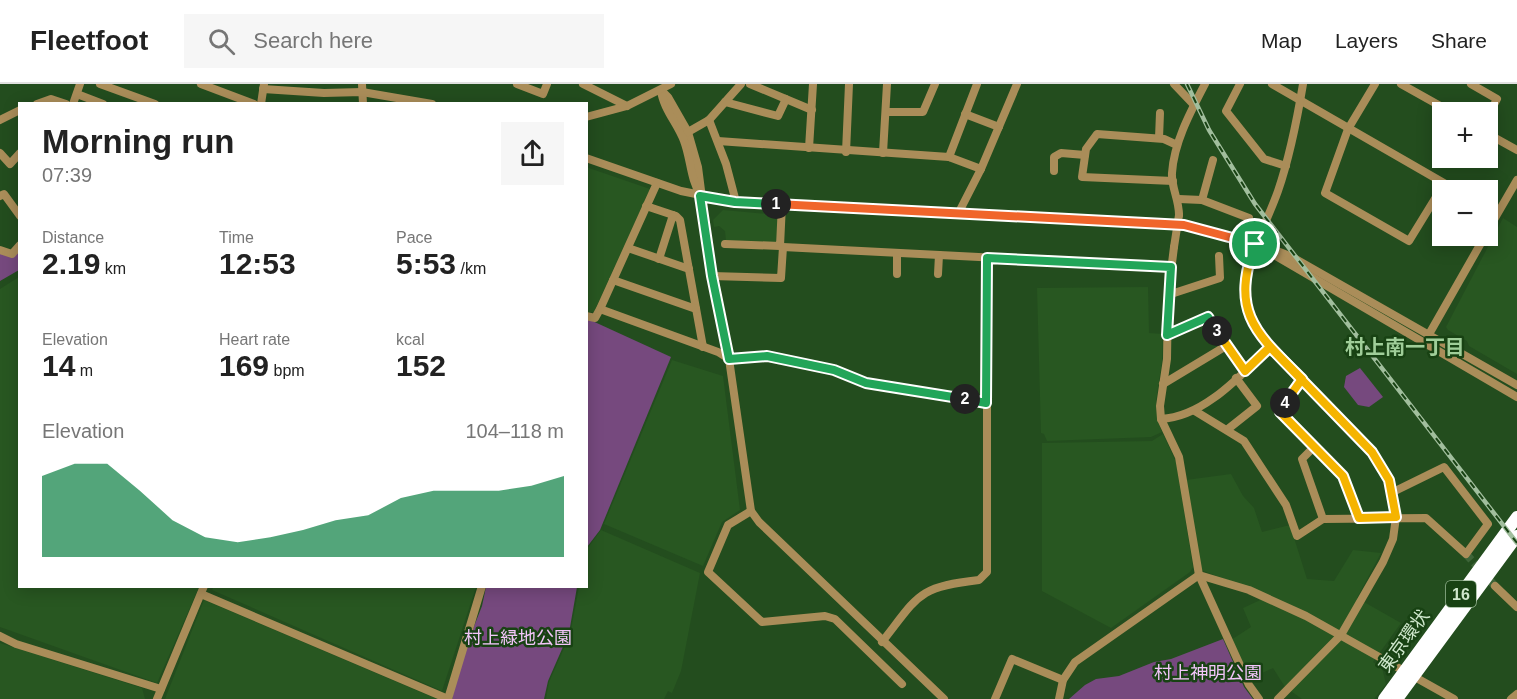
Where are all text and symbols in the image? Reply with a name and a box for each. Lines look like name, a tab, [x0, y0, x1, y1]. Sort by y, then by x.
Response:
search box	[184, 14, 604, 68]
text: Fleetfoot	[30, 25, 148, 56]
icon: search	[205, 25, 238, 58]
text: Search here	[253, 28, 373, 53]
text: Map	[1261, 29, 1302, 52]
text: Layers	[1335, 29, 1398, 52]
text: Share	[1431, 29, 1487, 52]
map controls	[1432, 102, 1498, 246]
button: +	[1432, 102, 1498, 168]
button: share	[501, 122, 564, 185]
text: Morning run	[42, 123, 234, 160]
text: 07:39	[42, 164, 92, 186]
button: −	[1432, 180, 1498, 246]
pin: 1	[761, 189, 791, 219]
text: 1	[772, 195, 780, 212]
pin	[1229, 218, 1280, 269]
icon: arrive	[1238, 227, 1271, 260]
text: Distance	[42, 229, 104, 246]
text: Time	[219, 229, 254, 246]
text: Pace	[396, 229, 432, 246]
text: 2.19	[42, 247, 100, 280]
text: 12:53	[219, 247, 296, 280]
text: 5:53	[396, 247, 456, 280]
text: km	[100, 260, 126, 277]
text: /km	[456, 260, 486, 277]
pin: 3	[1202, 316, 1232, 346]
text: 3	[1213, 322, 1221, 339]
text: Elevation	[42, 331, 108, 348]
text: Heart rate	[219, 331, 290, 348]
text: kcal	[396, 331, 424, 348]
district label: 村上南一丁目	[1345, 336, 1465, 358]
text: 14	[42, 349, 75, 382]
text: 169	[219, 349, 269, 382]
text: 152	[396, 349, 446, 382]
text: m	[75, 362, 93, 379]
text: bpm	[269, 362, 305, 379]
pin: 2	[950, 384, 980, 414]
pin: 4	[1270, 388, 1300, 418]
text: 2	[961, 390, 969, 407]
text: 4	[1281, 394, 1289, 411]
text: Elevation	[42, 420, 124, 442]
text: 104–118 m	[465, 420, 564, 442]
road number: 16	[1446, 581, 1476, 607]
street label: 東京環状	[1375, 606, 1433, 676]
park label: 村上緑地公園	[464, 628, 572, 648]
park label: 村上神明公園	[1154, 663, 1262, 683]

